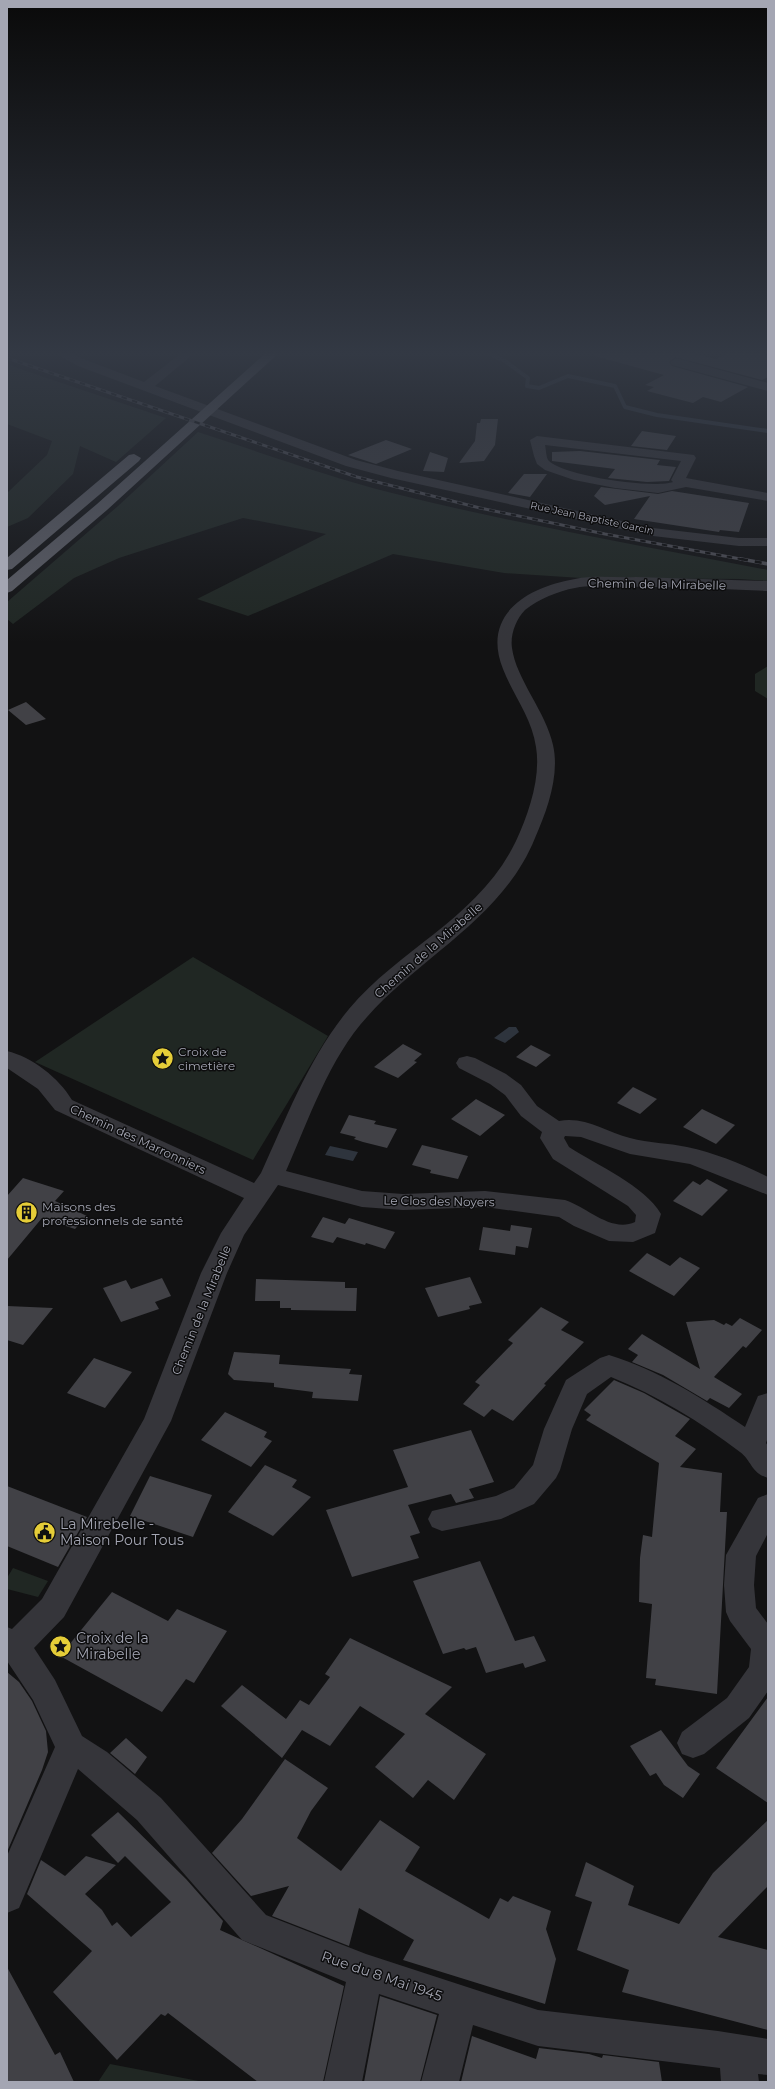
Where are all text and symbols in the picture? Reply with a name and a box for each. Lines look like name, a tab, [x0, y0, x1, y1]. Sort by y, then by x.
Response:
street label: Rue Jean Baptiste Garcin	[529, 499, 655, 537]
street label: Chemin de la Mirabelle	[588, 575, 726, 593]
street label: Chemin de la Mirabelle	[371, 899, 485, 1001]
place label: Croix de cimetière	[178, 1044, 235, 1073]
place icon: Croix de cimetière	[149, 1045, 175, 1071]
street label: Chemin des Marronniers	[68, 1101, 208, 1177]
street label: Le Clos des Noyers	[383, 1193, 495, 1209]
place label: Maisons des professionnels de santé	[42, 1199, 183, 1228]
building icon: Maisons des professionnels de santé	[14, 1200, 40, 1226]
street label: Chemin de la Mirabelle	[168, 1243, 234, 1377]
place label: La Mirebelle - Maison Pour Tous	[60, 1515, 184, 1549]
public building icon: La Mirebelle - Maison Pour Tous	[31, 1519, 57, 1545]
place label: Croix de la Mirabelle	[76, 1629, 149, 1663]
place icon: Croix de la Mirabelle	[48, 1633, 74, 1659]
street label: Rue du 8 Mai 1945	[319, 1947, 445, 2005]

